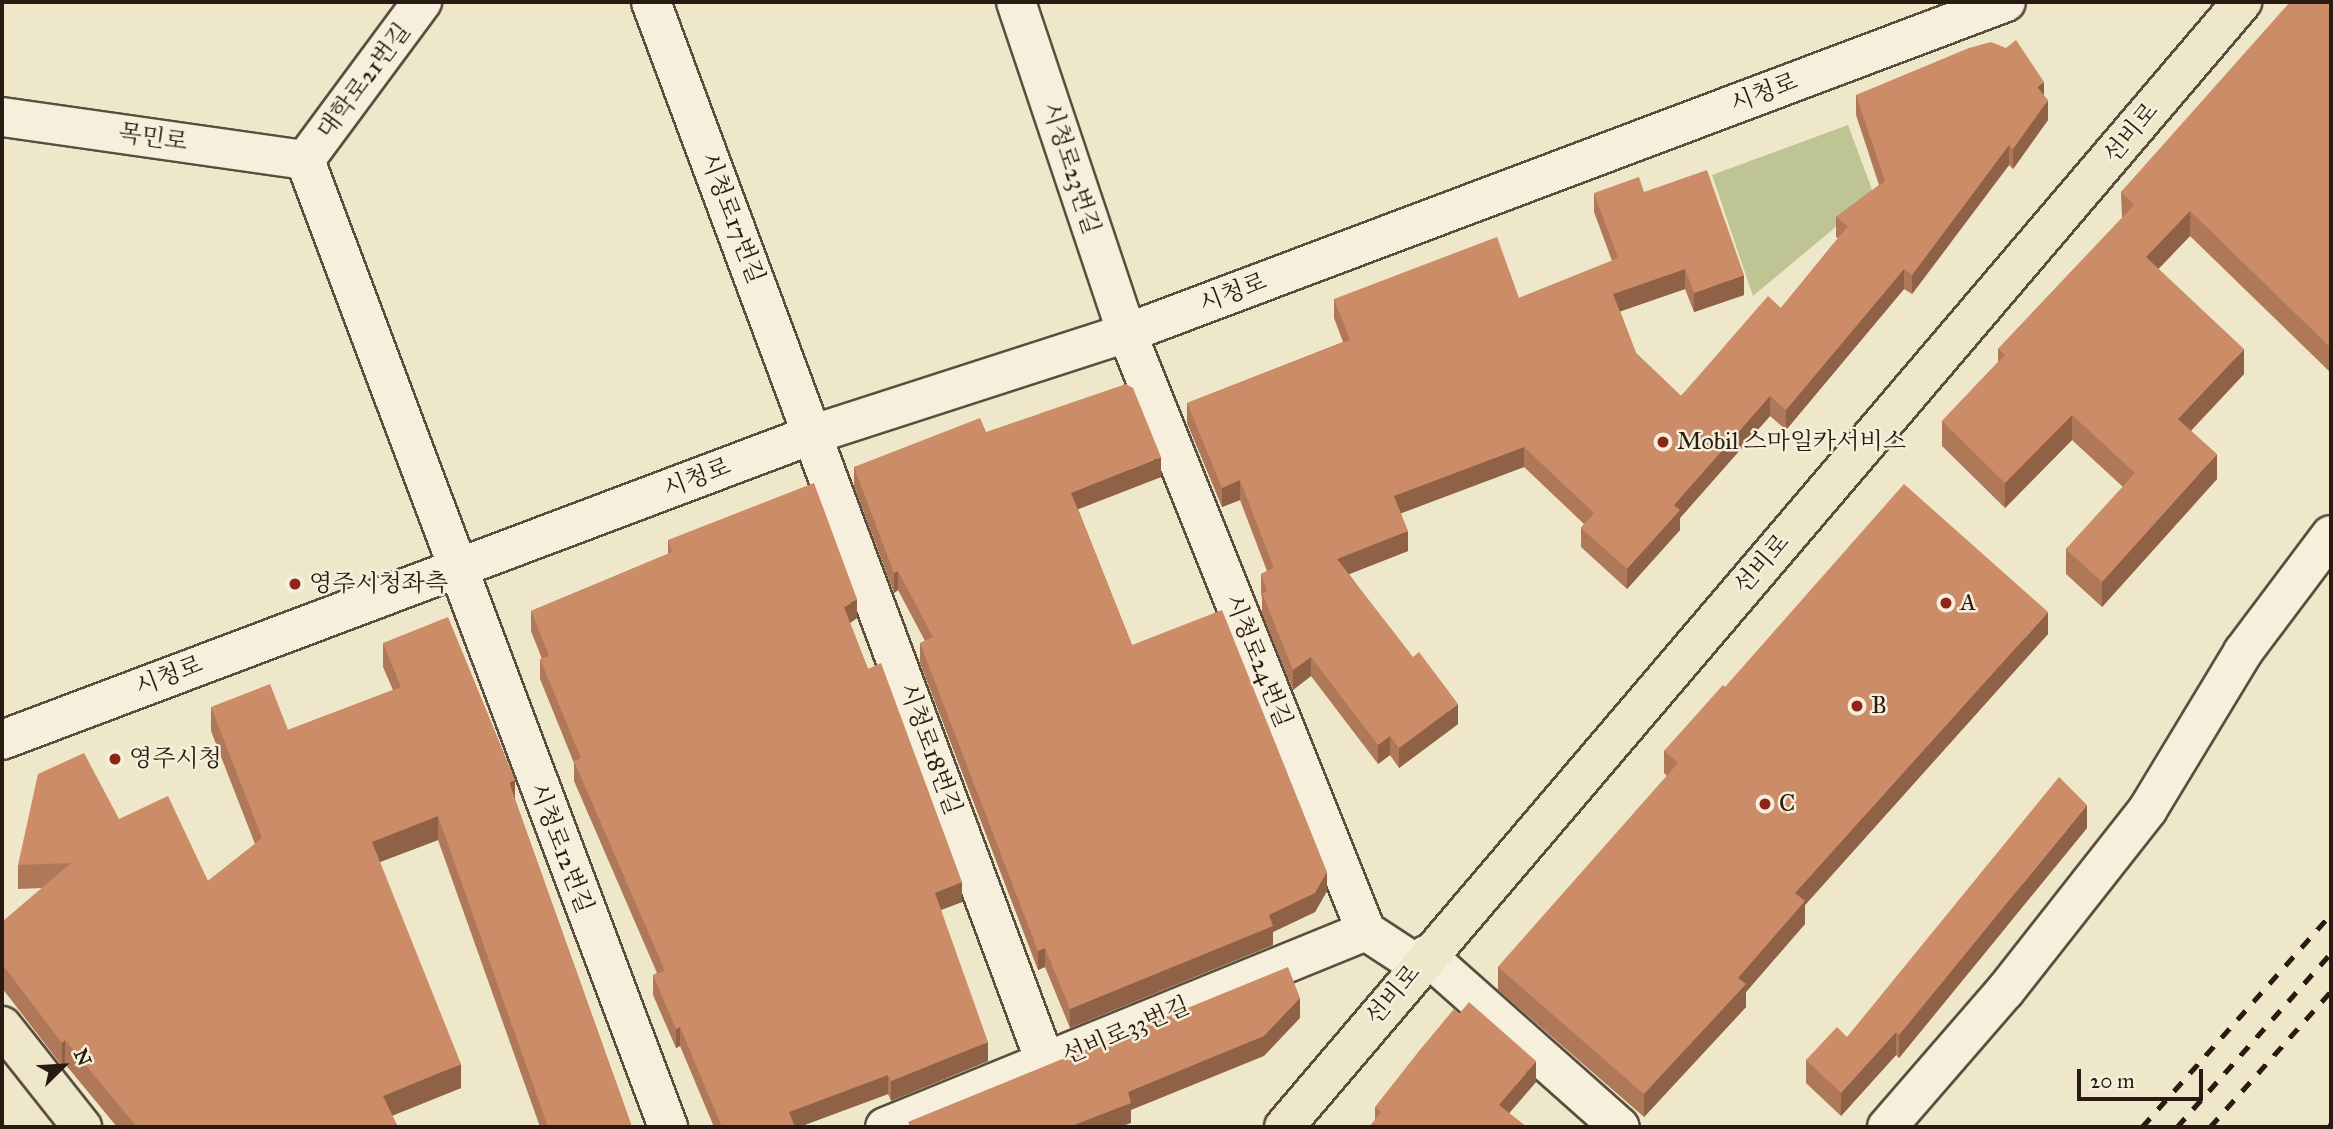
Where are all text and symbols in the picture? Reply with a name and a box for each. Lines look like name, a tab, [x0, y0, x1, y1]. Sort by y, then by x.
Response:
street label: 대학로21번길	[311, 18, 417, 144]
street label: 시청로	[1726, 67, 1802, 119]
street label: 선비로	[2098, 97, 2164, 169]
street label: 시청로23번길	[1036, 98, 1106, 238]
street label: 목민로	[117, 119, 189, 157]
street label: 시청로17번길	[694, 148, 770, 288]
street label: 시청로	[1195, 267, 1271, 319]
place label: Mobil 스마일카서비스	[1677, 428, 1906, 456]
marker: Mobil 스마일카서비스	[1655, 434, 1671, 450]
street label: 시청로	[659, 452, 735, 504]
street label: 선비로	[1728, 528, 1796, 600]
place label: 영주시청좌측	[309, 570, 448, 598]
marker: 영주시청좌측	[287, 576, 303, 592]
place label: A	[1960, 589, 1976, 617]
street label: 시청로24번길	[1218, 590, 1298, 732]
marker: A	[1938, 595, 1954, 611]
street label: 시청로	[131, 650, 207, 702]
street label: 시청로18번길	[893, 679, 967, 819]
place label: B	[1871, 692, 1887, 720]
marker: B	[1849, 698, 1865, 714]
place label: 영주시청	[129, 745, 222, 773]
marker: 영주시청	[107, 751, 123, 767]
street label: 시청로12번길	[523, 779, 599, 917]
place label: C	[1779, 790, 1795, 818]
marker: C	[1757, 796, 1773, 812]
street label: 선비로	[1360, 959, 1426, 1031]
street label: 선비로33번길	[1058, 991, 1194, 1071]
north arrow	[28, 1031, 98, 1101]
text: N	[69, 1045, 96, 1069]
scale bar	[2081, 1056, 2207, 1100]
text: 20 m	[2090, 1068, 2135, 1094]

